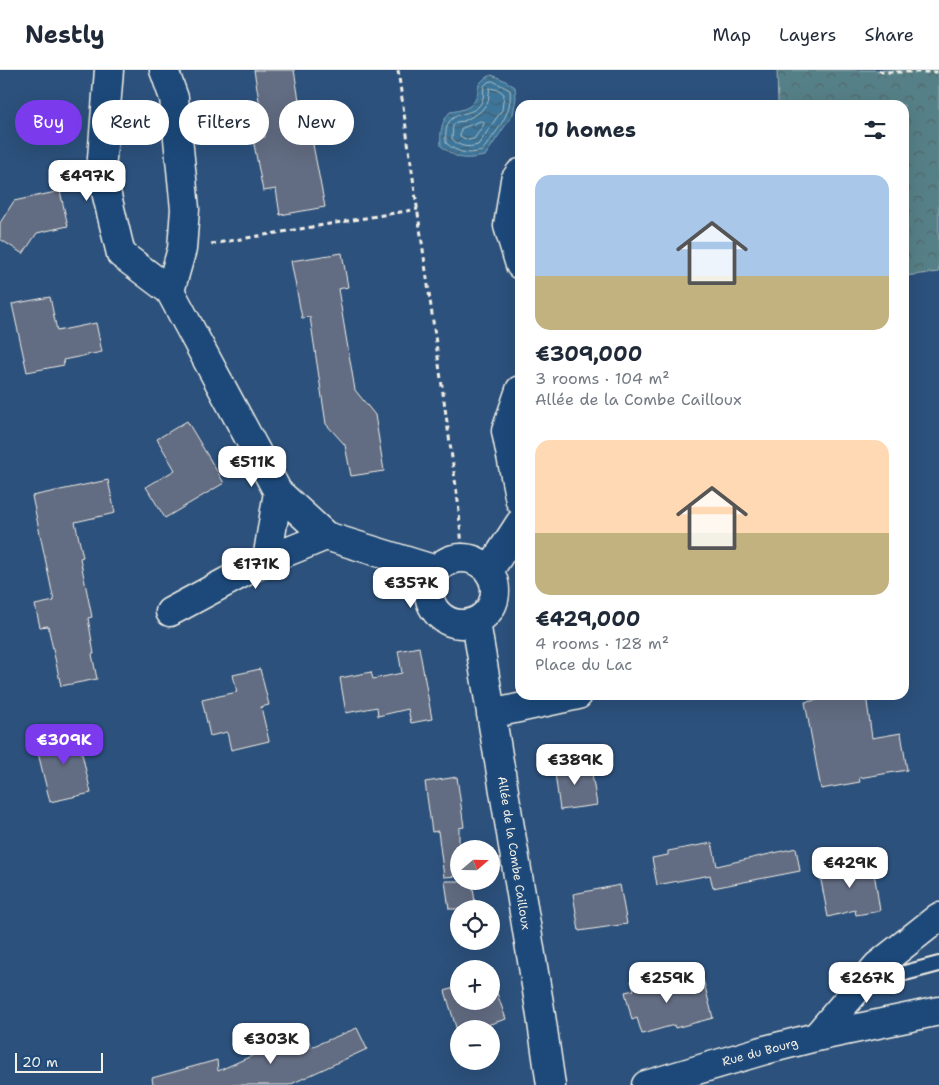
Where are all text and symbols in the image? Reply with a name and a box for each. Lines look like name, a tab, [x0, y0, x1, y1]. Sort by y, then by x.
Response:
text: Nestly	[25, 19, 105, 51]
text: Map	[713, 23, 751, 47]
text: Layers	[779, 23, 836, 47]
text: Share	[864, 23, 914, 47]
chip: Buy	[15, 100, 82, 145]
chip: Rent	[92, 100, 169, 145]
chip: Filters	[179, 100, 269, 145]
chip: New	[279, 100, 354, 145]
text: 10 homes	[535, 116, 636, 144]
icon: filters	[861, 116, 889, 144]
pin: €497K	[52, 160, 122, 202]
text: €497K	[60, 165, 114, 186]
icon: home	[667, 208, 757, 298]
text: €309,000	[535, 340, 642, 368]
text: 3 rooms · 104 m²	[535, 368, 670, 389]
text: Allée de la Combe Cailloux	[535, 389, 742, 410]
pin: €511K	[217, 446, 287, 488]
text: €511K	[229, 451, 275, 472]
icon: home	[667, 473, 757, 563]
pin: €171K	[221, 548, 291, 590]
text: €171K	[233, 553, 279, 574]
pin: €357K	[376, 566, 446, 609]
text: €357K	[384, 572, 438, 593]
text: €429,000	[535, 605, 641, 633]
text: 4 rooms · 128 m²	[535, 633, 669, 654]
text: Place du Lac	[535, 654, 632, 675]
pin: €309K	[29, 724, 99, 766]
text: €309K	[36, 729, 92, 750]
pin: €389K	[540, 744, 610, 786]
text: €389K	[547, 749, 603, 770]
street label: Allée de la Combe Cailloux	[494, 775, 534, 931]
north arrow	[450, 840, 500, 890]
map controls	[450, 840, 500, 1070]
pin: €429K	[815, 846, 885, 889]
text: €429K	[823, 852, 877, 873]
button: locate	[450, 900, 500, 950]
button: +	[450, 960, 500, 1010]
pin: €259K	[632, 962, 702, 1004]
pin: €267K	[832, 962, 902, 1004]
text: €259K	[640, 967, 694, 988]
text: €267K	[840, 967, 894, 988]
button: −	[450, 1020, 500, 1070]
pin: €303K	[236, 1022, 306, 1065]
text: €303K	[243, 1028, 299, 1049]
street label: Rue du Bourg	[720, 1034, 800, 1070]
scale bar	[15, 1050, 102, 1073]
text: 20 m	[22, 1053, 58, 1071]

